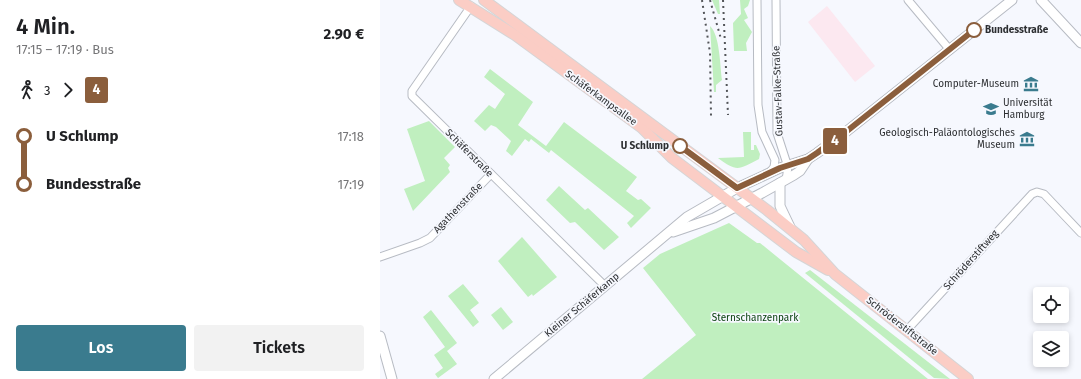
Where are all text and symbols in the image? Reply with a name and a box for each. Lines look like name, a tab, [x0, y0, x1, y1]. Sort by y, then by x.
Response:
text: 4 Min.	[16, 13, 75, 40]
marker: Bundesstraße	[966, 22, 982, 38]
place label: Bundesstraße	[985, 24, 1049, 36]
text: 2.90 €	[323, 25, 364, 43]
text: 17:15 – 17:19 · Bus	[16, 42, 114, 57]
street label: Gustav-Falke-Straße	[770, 46, 786, 136]
street label: Schäferkampsallee	[563, 68, 639, 128]
museum icon: Computer-Museum	[1022, 75, 1040, 93]
place label: Computer-Museum	[933, 78, 1019, 90]
icon: walk	[16, 79, 38, 101]
icon: forward	[57, 79, 79, 101]
text: 4	[93, 81, 100, 98]
text: 3	[44, 83, 51, 98]
place label: Universität Hamburg	[1003, 97, 1053, 121]
school or university icon: Universität Hamburg	[982, 100, 1000, 118]
text: U Schlump	[46, 127, 118, 145]
street label: Schäferstraße	[443, 127, 495, 179]
place label: Geologisch-Paläontologisches Museum	[879, 127, 1015, 151]
line badge: 4	[822, 128, 848, 154]
text: 17:18	[337, 129, 364, 144]
museum icon: Geologisch-Paläontologisches Museum	[1018, 130, 1036, 148]
text: 4	[831, 132, 839, 149]
marker: U Schlump	[672, 138, 688, 154]
place label: U Schlump	[621, 140, 669, 152]
text: Bundesstraße	[46, 175, 141, 193]
text: 17:19	[338, 177, 364, 192]
street label: Agathenstraße	[431, 180, 485, 236]
street label: Schröderstiftweg	[941, 227, 1002, 292]
street label: Kleiner Schäferkamp	[542, 270, 622, 340]
map controls	[1033, 287, 1069, 367]
button: locate	[1033, 287, 1069, 323]
street label: Schröderstiftstraße	[864, 294, 940, 358]
park label: Sternschanzenpark	[712, 312, 799, 324]
button: Los	[16, 325, 186, 371]
button: Tickets	[194, 325, 364, 371]
button: layers	[1033, 331, 1069, 367]

